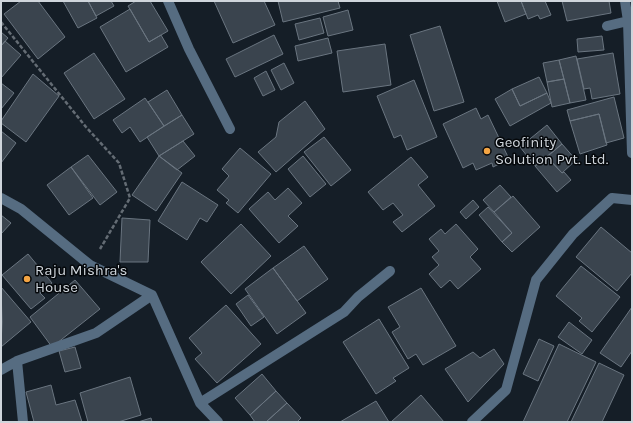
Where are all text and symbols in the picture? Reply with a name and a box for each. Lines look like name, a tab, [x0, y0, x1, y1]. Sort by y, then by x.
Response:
place label: Geofinity Solution Pvt. Ltd.	[495, 133, 609, 168]
marker: Geofinity Solution Pvt. Ltd.	[482, 146, 492, 156]
place label: Raju Mishra's House	[35, 261, 128, 296]
marker: Raju Mishra's House	[22, 274, 32, 284]

